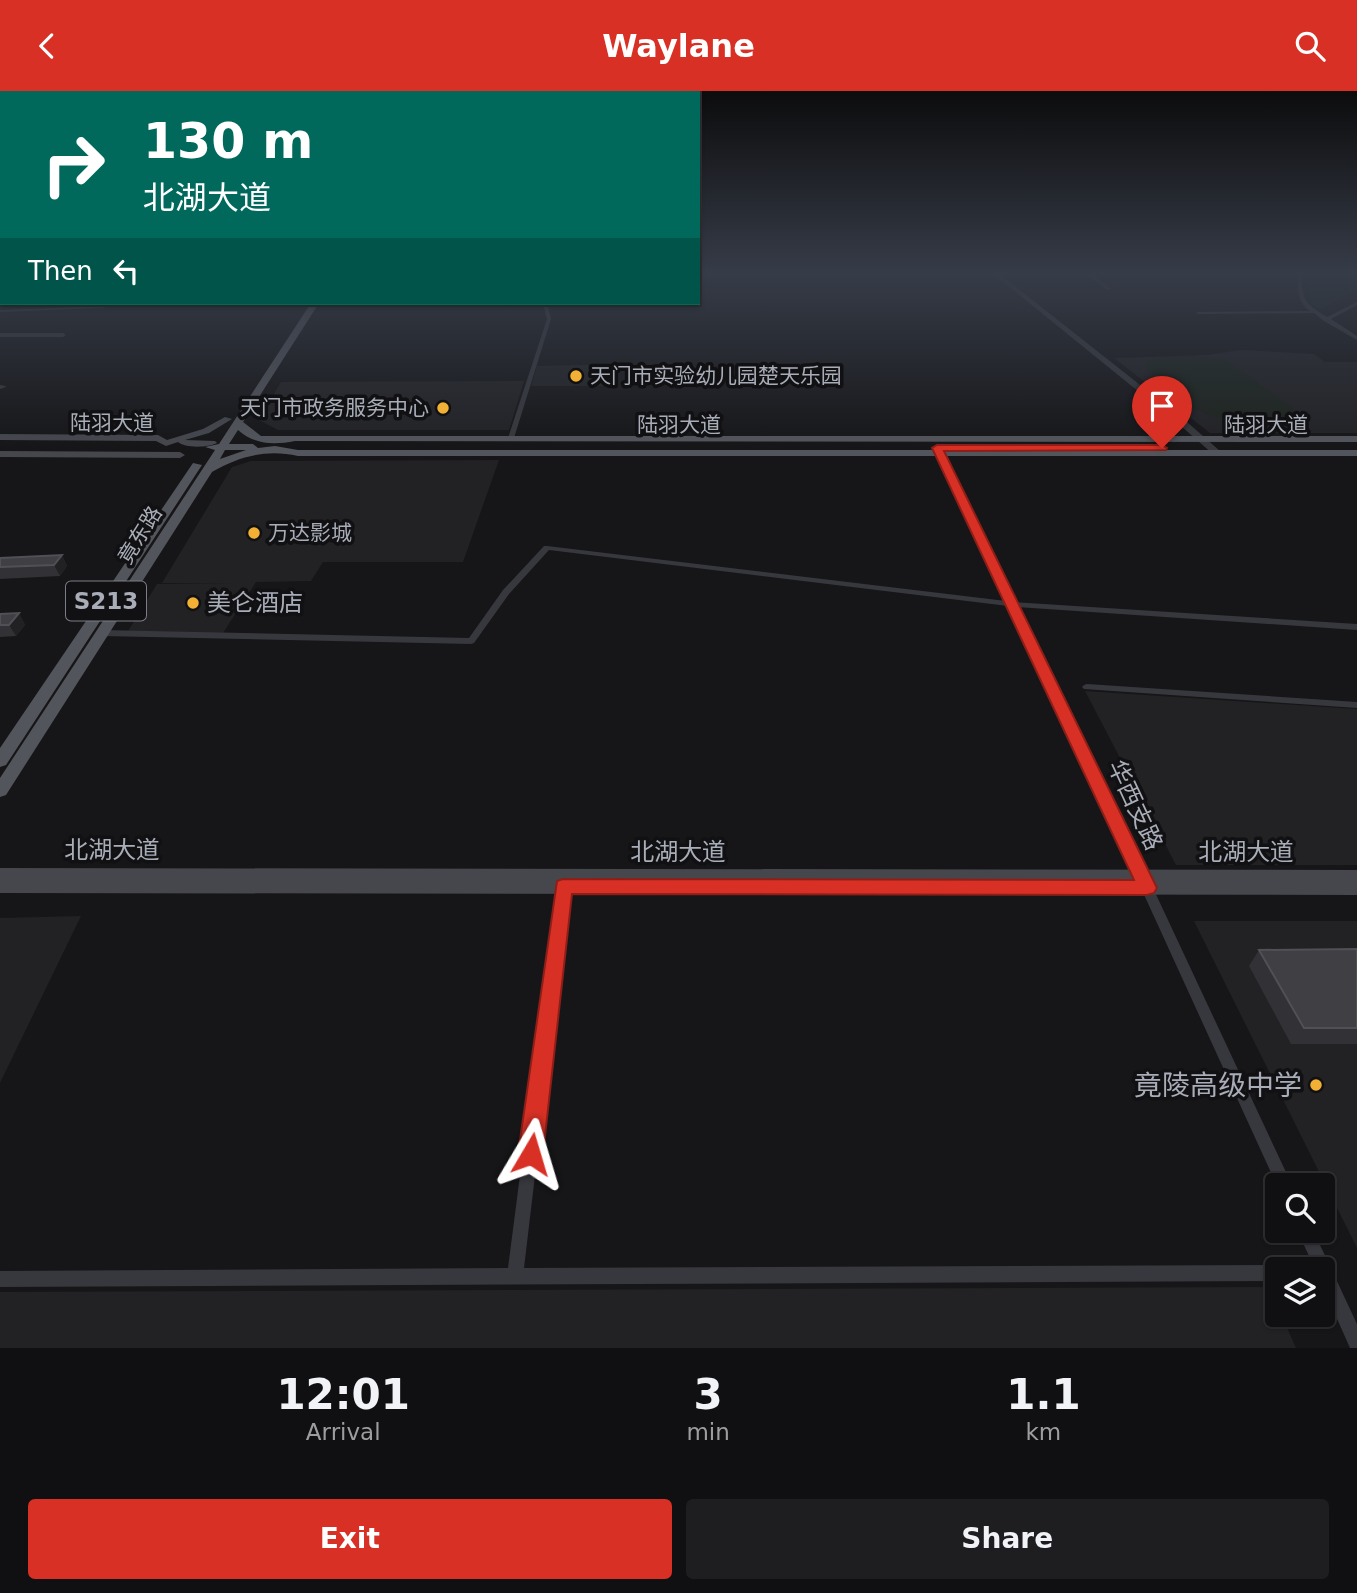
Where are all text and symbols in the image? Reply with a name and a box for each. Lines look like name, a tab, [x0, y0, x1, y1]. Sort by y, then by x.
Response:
icon: back	[28, 27, 66, 65]
text: Waylane	[602, 27, 755, 65]
icon: search	[1291, 27, 1329, 65]
text: 130 m	[143, 113, 313, 170]
icon: right	[28, 119, 119, 210]
text: 北湖大道	[143, 179, 271, 217]
icon: left	[107, 252, 145, 290]
text: Then	[28, 256, 93, 286]
place label: 天门市实验幼儿园楚天乐园	[590, 364, 842, 388]
marker: 天门市实验幼儿园楚天乐园	[568, 368, 584, 384]
pin	[1132, 376, 1192, 448]
icon: arrive	[1143, 387, 1181, 425]
place label: 天门市政务服务中心	[240, 396, 429, 420]
marker: 天门市政务服务中心	[435, 400, 451, 416]
street label: 陆羽大道	[70, 411, 154, 435]
street label: 陆羽大道	[637, 413, 721, 437]
street label: 陆羽大道	[1224, 413, 1308, 437]
street label: 竟东路	[113, 502, 167, 568]
place label: 万达影城	[268, 521, 352, 545]
marker: 万达影城	[246, 525, 262, 541]
road number: S213	[66, 581, 146, 621]
place label: 美仑酒店	[207, 589, 303, 617]
marker: 美仑酒店	[185, 595, 201, 611]
street label: 华西支路	[1102, 756, 1168, 854]
street label: 北湖大道	[64, 836, 160, 864]
street label: 北湖大道	[630, 838, 726, 866]
street label: 北湖大道	[1198, 838, 1294, 866]
place label: 竟陵高级中学	[1134, 1069, 1302, 1102]
marker: 竟陵高级中学	[1308, 1077, 1324, 1093]
position arrow	[494, 1117, 568, 1191]
map controls	[1265, 1173, 1335, 1327]
button: search	[1265, 1173, 1335, 1243]
button: layers	[1265, 1257, 1335, 1327]
text: 12:01	[276, 1370, 410, 1419]
text: 3	[694, 1370, 723, 1419]
text: 1.1	[1006, 1370, 1081, 1419]
text: Arrival	[306, 1419, 381, 1445]
text: min	[686, 1419, 730, 1445]
text: km	[1026, 1419, 1061, 1445]
button: Exit	[28, 1499, 672, 1579]
button: Share	[686, 1499, 1329, 1579]

